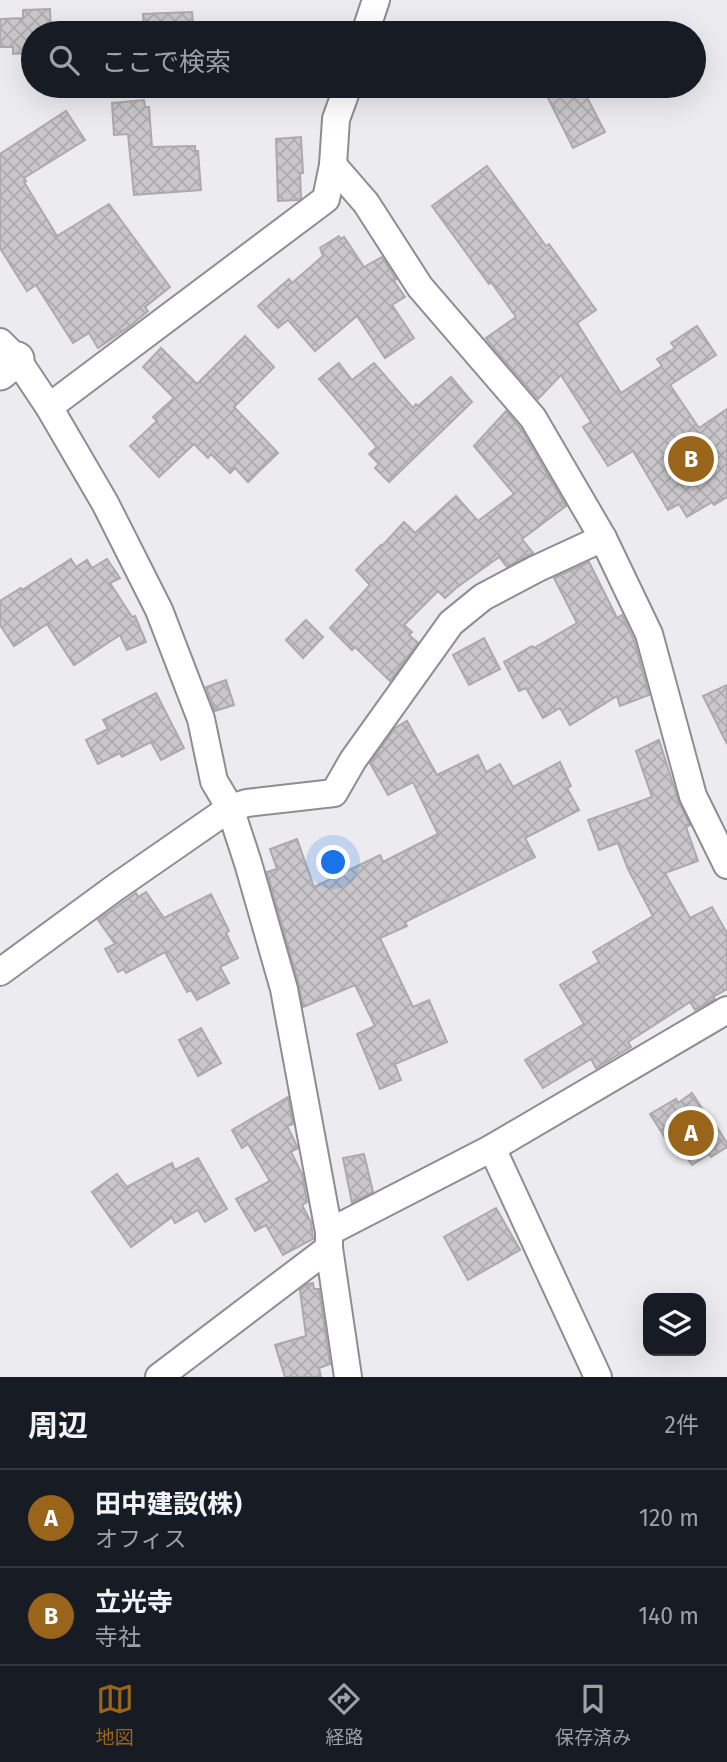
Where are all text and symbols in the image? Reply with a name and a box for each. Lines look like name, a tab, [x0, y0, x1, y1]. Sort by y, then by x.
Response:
search box	[21, 21, 706, 98]
icon: search	[45, 41, 83, 79]
text: ここで検索	[101, 47, 231, 78]
pin: B	[668, 433, 714, 485]
your location	[316, 845, 350, 879]
pin: A	[668, 1107, 714, 1159]
map controls	[643, 1293, 706, 1356]
button: layers	[643, 1293, 706, 1356]
text: 周辺	[28, 1408, 88, 1444]
text: 2件	[665, 1411, 699, 1439]
text: 田中建設(株)	[95, 1489, 242, 1520]
text: A	[44, 1504, 58, 1532]
text: 120 m	[639, 1504, 699, 1532]
text: オフィス	[95, 1525, 187, 1553]
text: 立光寺	[95, 1587, 173, 1618]
text: B	[44, 1602, 58, 1630]
text: 140 m	[638, 1602, 699, 1630]
text: 寺社	[95, 1623, 141, 1651]
tab: 地図	[96, 1680, 134, 1749]
tab: 経路	[325, 1680, 363, 1749]
tab: 保存済み	[555, 1680, 631, 1749]

